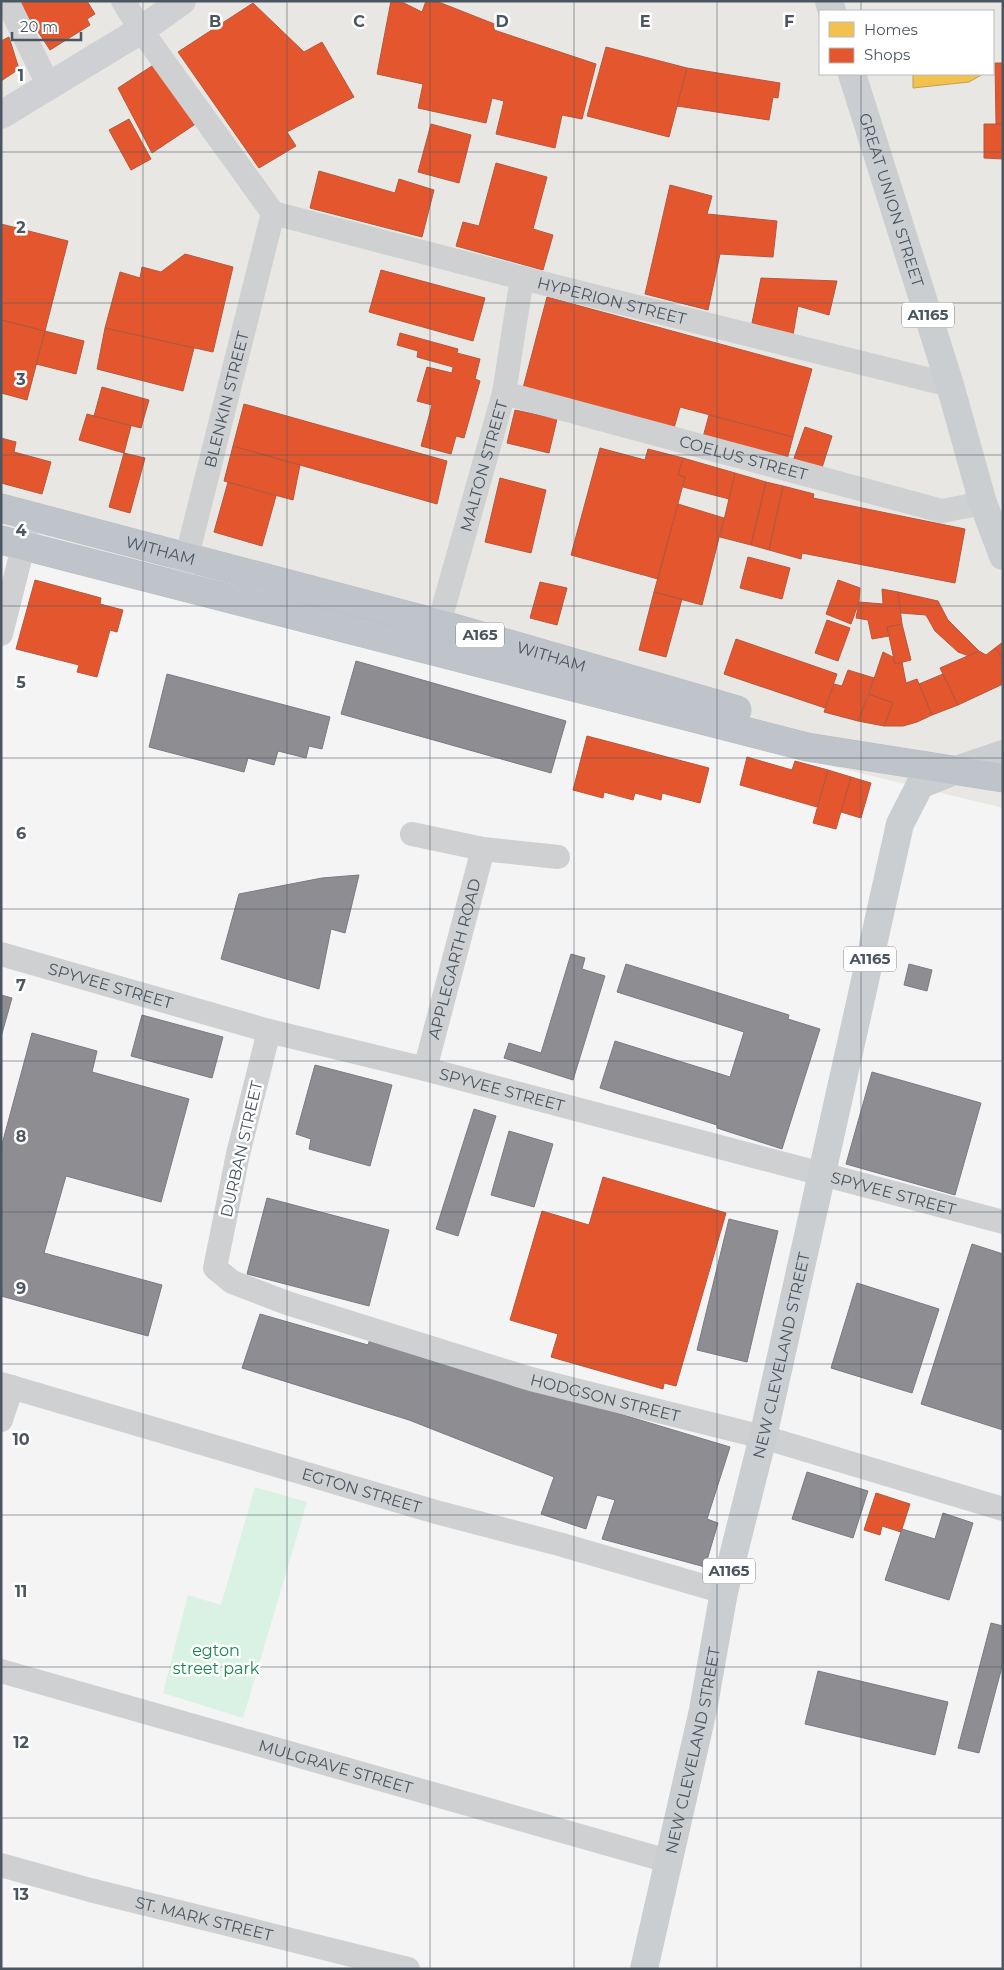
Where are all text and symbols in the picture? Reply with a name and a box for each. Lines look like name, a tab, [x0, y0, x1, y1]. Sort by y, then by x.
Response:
scale bar	[12, 10, 81, 42]
legend	[819, 10, 994, 75]
text: B	[209, 12, 221, 31]
text: C	[353, 12, 365, 31]
text: D	[495, 12, 509, 31]
text: E	[640, 12, 650, 31]
text: F	[784, 12, 794, 31]
text: 20 m	[20, 17, 58, 36]
text: Homes	[864, 20, 918, 39]
text: Shops	[864, 45, 910, 64]
text: 1	[18, 66, 24, 85]
street label: GREAT UNION STREET	[855, 111, 928, 290]
text: 2	[16, 218, 26, 237]
street label: HYPERION STREET	[535, 273, 689, 329]
road number: A1165	[902, 302, 954, 328]
street label: BLENKIN STREET	[201, 329, 253, 470]
text: 3	[15, 370, 26, 389]
street label: MALTON STREET	[456, 397, 512, 534]
street label: COELUS STREET	[677, 432, 810, 485]
text: 4	[15, 521, 27, 540]
street label: WITHAM	[123, 532, 197, 569]
road number: A165	[456, 622, 504, 648]
street label: WITHAM	[514, 638, 588, 676]
text: 5	[16, 673, 26, 692]
text: 6	[16, 824, 26, 843]
street label: APPLEGARTH ROAD	[424, 876, 485, 1041]
road number: A1165	[844, 946, 896, 972]
street label: SPYVEE STREET	[46, 959, 176, 1013]
text: 7	[16, 976, 26, 995]
street label: SPYVEE STREET	[437, 1064, 567, 1116]
street label: DURBAN STREET	[217, 1078, 267, 1219]
text: 8	[16, 1127, 26, 1146]
street label: SPYVEE STREET	[829, 1168, 959, 1219]
street label: NEW CLEVELAND STREET	[749, 1250, 814, 1461]
text: 9	[16, 1279, 26, 1298]
street label: HODGSON STREET	[528, 1370, 683, 1426]
text: 10	[12, 1430, 30, 1449]
street label: EGTON STREET	[299, 1464, 424, 1517]
road number: A1165	[703, 1558, 755, 1584]
text: 11	[15, 1582, 27, 1601]
park label: egton street park	[173, 1641, 260, 1678]
street label: NEW CLEVELAND STREET	[662, 1645, 724, 1856]
text: 12	[13, 1733, 29, 1752]
street label: MULGRAVE STREET	[257, 1736, 415, 1798]
text: 13	[13, 1885, 29, 1904]
street label: ST. MARK STREET	[133, 1893, 275, 1945]

